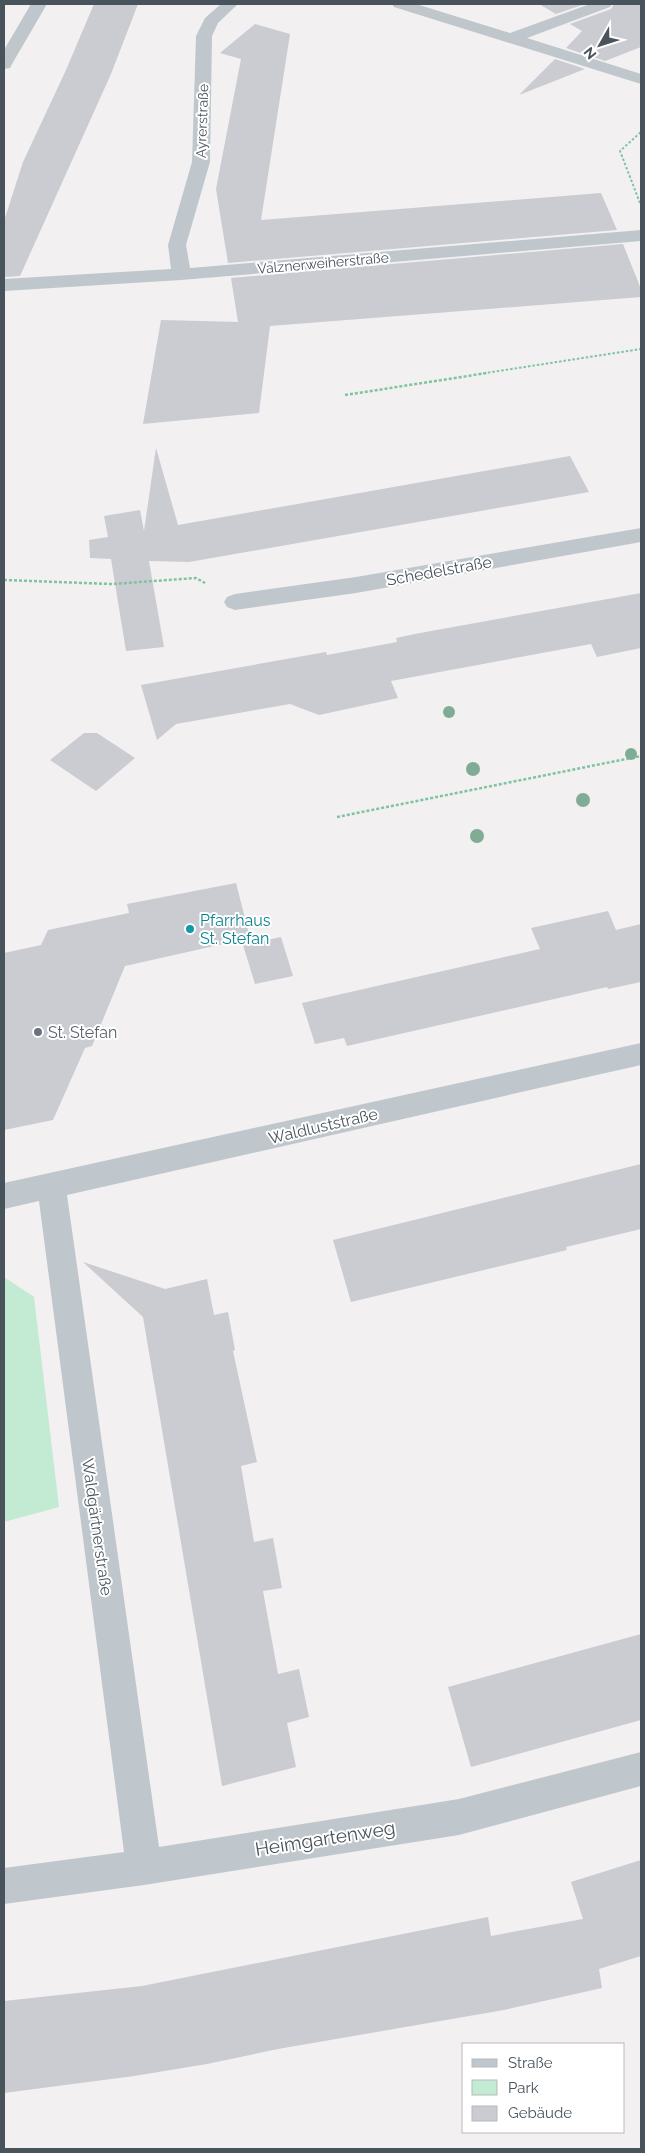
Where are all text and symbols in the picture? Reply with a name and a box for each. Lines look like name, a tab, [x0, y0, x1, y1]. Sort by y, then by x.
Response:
north arrow	[575, 20, 625, 70]
text: N	[580, 44, 599, 62]
street label: Ayrerstraße	[193, 84, 211, 158]
street label: Valznerweiherstraße	[257, 249, 389, 277]
street label: Schedelstraße	[385, 552, 493, 590]
place label: Pfarrhaus St. Stefan	[200, 911, 271, 948]
marker: Pfarrhaus St. Stefan	[184, 923, 196, 935]
place label: St. Stefan	[48, 1023, 117, 1042]
marker: St. Stefan	[32, 1026, 44, 1038]
street label: Waldluststraße	[267, 1104, 379, 1148]
street label: Waldgärtnerstraße	[78, 1457, 116, 1597]
street label: Heimgartenweg	[253, 1816, 397, 1860]
legend	[462, 2043, 625, 2133]
text: Straße	[508, 2054, 553, 2072]
text: Park	[508, 2079, 539, 2097]
text: Gebäude	[508, 2104, 572, 2122]

